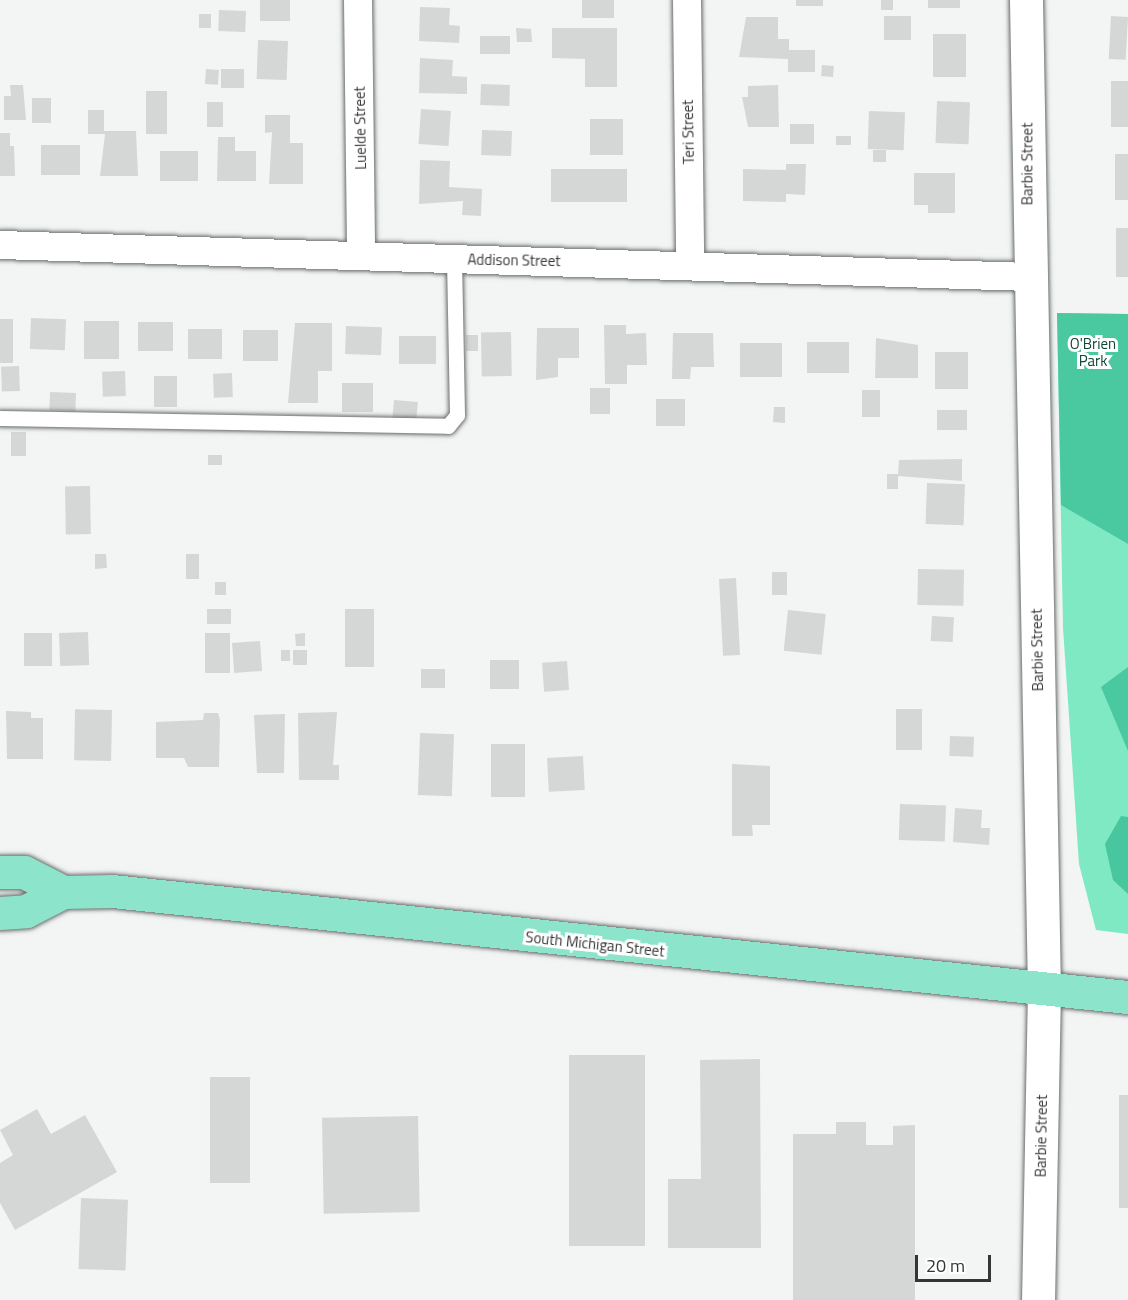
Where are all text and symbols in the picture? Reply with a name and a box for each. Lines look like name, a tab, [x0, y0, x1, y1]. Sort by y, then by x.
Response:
street label: Luelde Street	[350, 86, 370, 170]
street label: Teri Street	[678, 100, 698, 164]
street label: Barbie Street	[1018, 123, 1036, 205]
street label: Addison Street	[467, 250, 561, 270]
park label: O'Brien Park	[1070, 334, 1116, 369]
street label: Barbie Street	[1027, 609, 1047, 691]
street label: South Michigan Street	[525, 928, 665, 960]
street label: Barbie Street	[1031, 1095, 1051, 1177]
scale bar	[918, 1243, 994, 1281]
text: 20 m	[926, 1252, 965, 1279]

